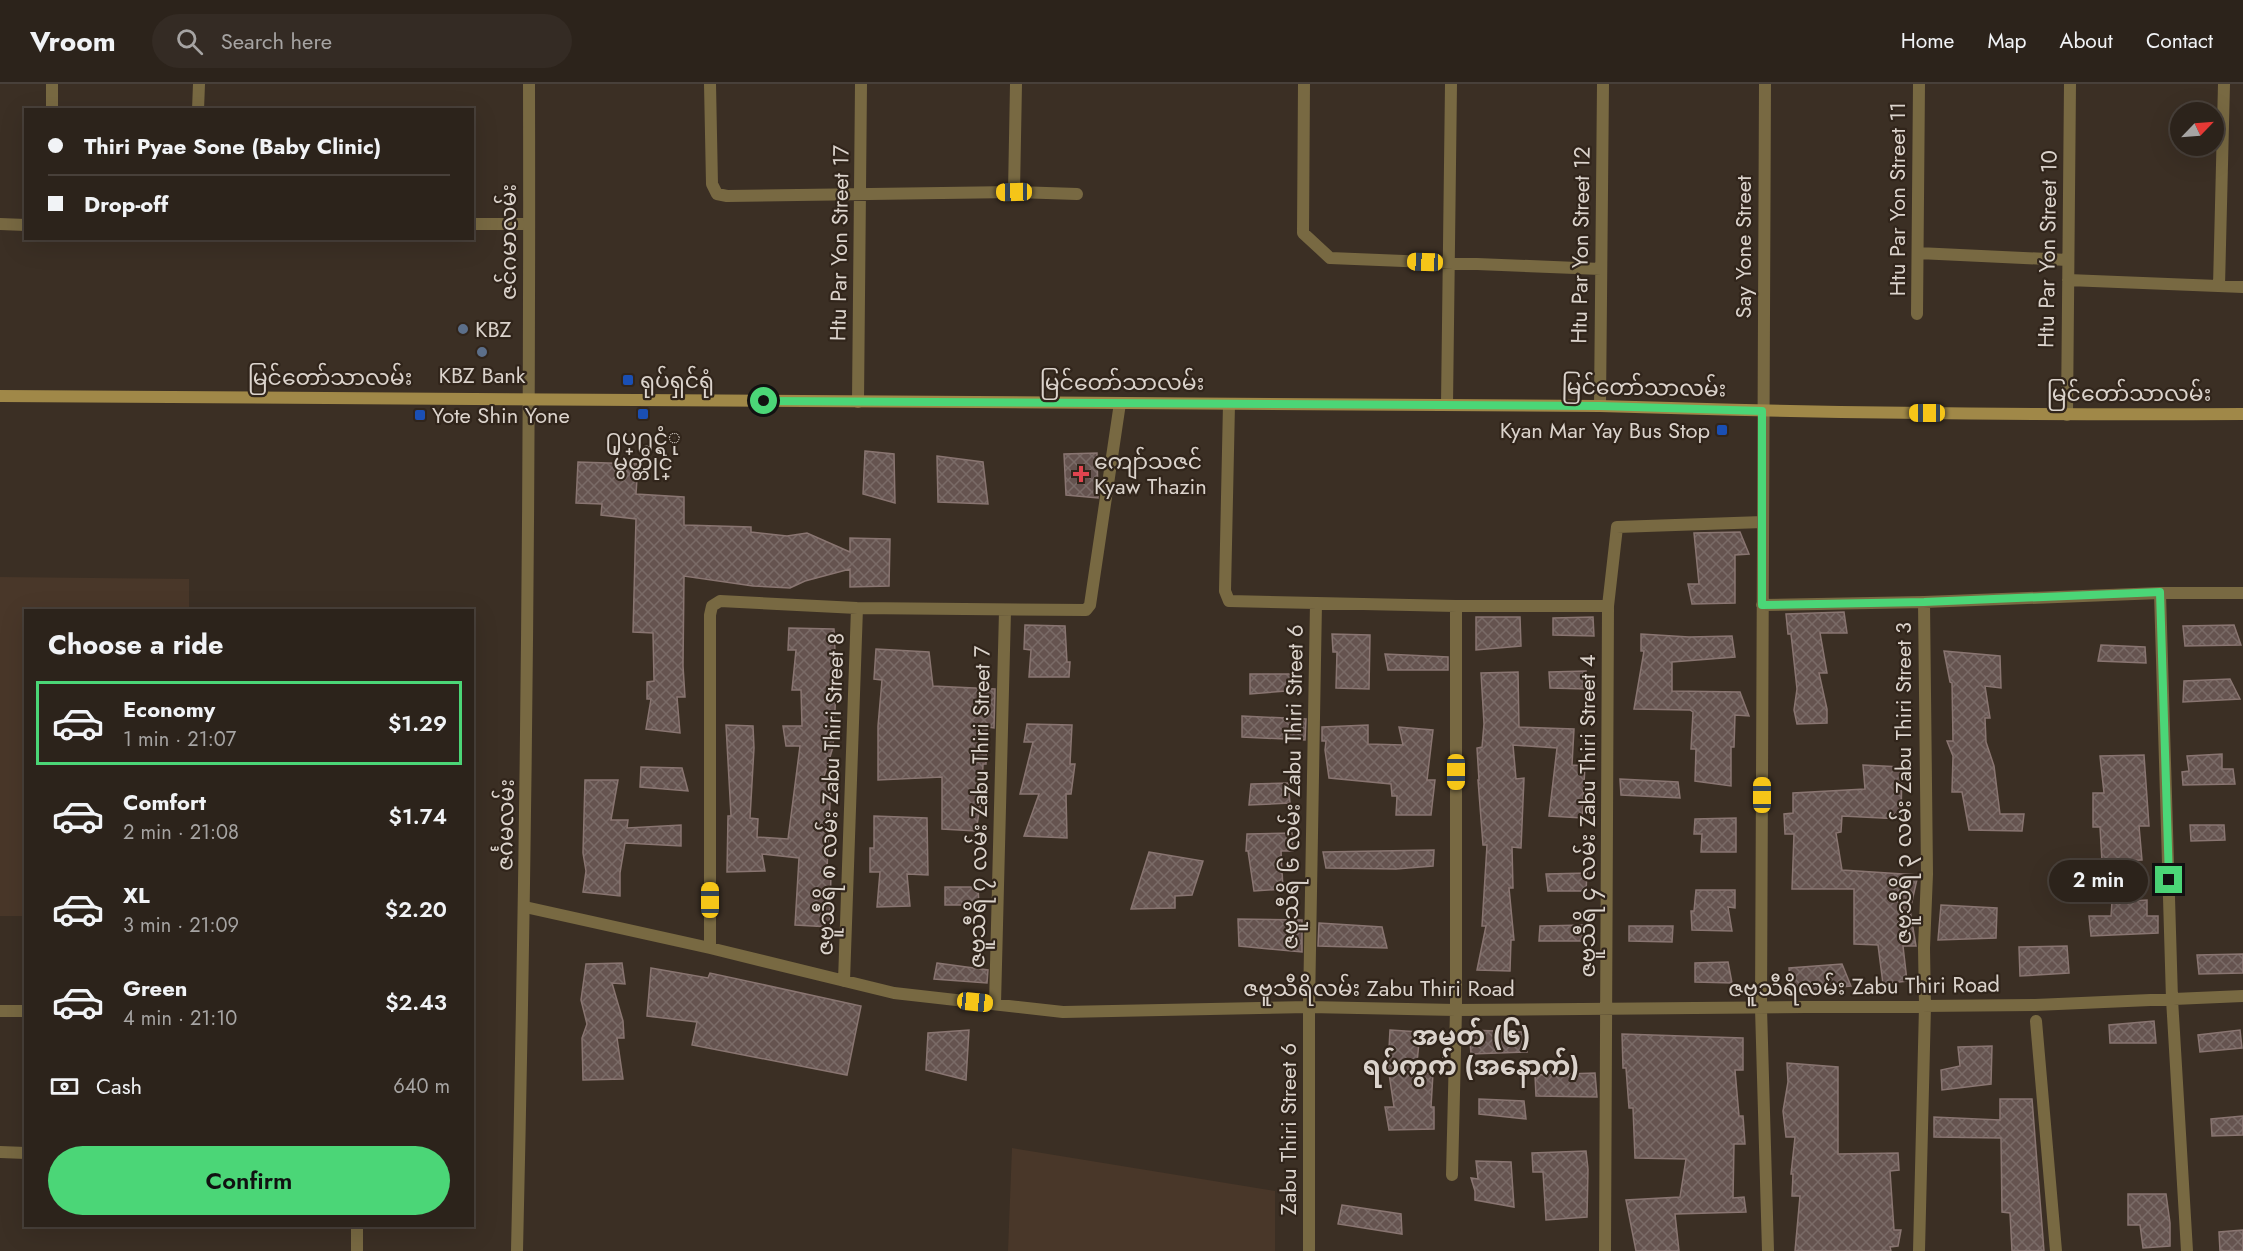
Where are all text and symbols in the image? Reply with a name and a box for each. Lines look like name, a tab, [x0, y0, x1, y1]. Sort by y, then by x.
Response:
search box	[152, 14, 572, 68]
text: Vroom	[30, 21, 116, 62]
icon: search	[173, 25, 206, 58]
text: Search here	[221, 25, 332, 57]
text: Home	[1901, 26, 1954, 56]
text: Map	[1987, 26, 2027, 56]
text: About	[2060, 26, 2113, 56]
text: Contact	[2146, 26, 2213, 56]
street label: Htu Par Yon Street 11	[1881, 102, 1913, 296]
north arrow	[2170, 102, 2224, 156]
map controls	[2170, 102, 2224, 156]
text: Thiri Pyae Sone (Baby Clinic)	[84, 130, 381, 162]
street label: Htu Par Yon Street 17	[821, 144, 857, 341]
street label: Htu Par Yon Street 12	[1562, 146, 1598, 344]
street label: Htu Par Yon Street 10	[2029, 150, 2065, 348]
street label: Say Yone Street	[1727, 175, 1759, 318]
car	[996, 183, 1032, 201]
street label: ဇင်ဂမာလမ်း	[492, 184, 524, 300]
text: Drop-off	[84, 188, 168, 220]
car	[1407, 252, 1443, 272]
place label: KBZ	[475, 313, 511, 345]
marker: KBZ	[456, 322, 470, 336]
marker: KBZ Bank	[475, 345, 489, 359]
place label: KBZ Bank	[438, 359, 526, 391]
street label: မြင်တော်သာလမ်း	[248, 361, 412, 395]
place label: ရုပ်ရှင်ရုံ	[640, 364, 714, 398]
street label: မြင်တော်သာလမ်း	[1040, 366, 1204, 400]
street label: မြင်တော်သာလမ်း	[1561, 370, 1727, 406]
marker: ရုပ်ရှင်ရုံ	[621, 373, 635, 387]
street label: မြင်တော်သာလမ်း	[2047, 377, 2211, 411]
route start	[750, 387, 777, 414]
place label: Yote Shin Yone	[432, 399, 570, 431]
car	[1909, 404, 1945, 422]
marker: ႐ုပ္႐ွင္ရံု မွတ္တိုင္	[636, 407, 650, 421]
marker: Yote Shin Yone	[413, 408, 427, 422]
place label: Kyan Mar Yay Bus Stop	[1500, 414, 1710, 446]
place label: ႐ုပ္႐ွင္ရံု မွတ္တိုင္	[605, 421, 681, 480]
marker: Kyan Mar Yay Bus Stop	[1715, 423, 1729, 437]
place label: ကျော်သဇင် Kyaw Thazin	[1094, 445, 1207, 502]
marker: ကျော်သဇင် Kyaw Thazin	[1072, 465, 1090, 483]
street label: ဇဗူသီရိ ၃ လမ်း Zabu Thiri Street 3	[1887, 622, 1921, 944]
street label: ဇဗူသီရိ ၆ လမ်း Zabu Thiri Street 6	[1273, 624, 1313, 950]
text: Choose a ride	[48, 625, 223, 664]
street label: ဇဗူသီရိ ၈ လမ်း Zabu Thiri Street 8	[808, 632, 854, 956]
street label: ဇဗူသီရိ ၇ လမ်း Zabu Thiri Street 7	[960, 645, 1000, 969]
street label: ဇဗူသီရိ ၄ လမ်း Zabu Thiri Street 4	[1571, 654, 1605, 978]
text: Economy	[123, 693, 215, 725]
icon: car	[51, 696, 105, 750]
text: $1.29	[388, 707, 447, 739]
text: 1 min · 21:07	[123, 725, 236, 754]
car	[1447, 754, 1465, 790]
car	[1753, 777, 1771, 813]
street label: ဇင်္ဂမလမ်း	[488, 779, 522, 871]
text: Comfort	[123, 786, 206, 818]
icon: car	[51, 789, 105, 843]
text: $1.74	[389, 800, 447, 832]
text: 2 min · 21:08	[123, 818, 239, 847]
callout: 2 min	[2049, 859, 2148, 901]
text: 2 min	[2073, 866, 2124, 895]
route end	[2155, 866, 2182, 893]
text: XL	[123, 879, 150, 911]
icon: car	[51, 882, 105, 936]
car	[701, 882, 719, 918]
text: $2.20	[385, 893, 447, 925]
text: 3 min · 21:09	[123, 911, 239, 940]
street label: ဇဗူသီရိလမ်း Zabu Thiri Road	[1728, 968, 2000, 1006]
text: Green	[123, 972, 187, 1004]
street label: ဇဗူသီရိလမ်း Zabu Thiri Road	[1243, 972, 1515, 1006]
icon: car	[51, 975, 105, 1029]
text: $2.43	[385, 986, 447, 1018]
car	[956, 991, 994, 1013]
text: 4 min · 21:10	[123, 1004, 237, 1033]
district label: အမှတ် (၆) ရပ်ကွက် (အနောက်)	[1363, 1017, 1579, 1088]
street label: Zabu Thiri Street 6	[1272, 1043, 1304, 1215]
icon: cash	[48, 1070, 81, 1103]
text: Cash	[96, 1070, 142, 1102]
text: 640 m	[393, 1072, 450, 1101]
button: Confirm	[48, 1146, 450, 1215]

